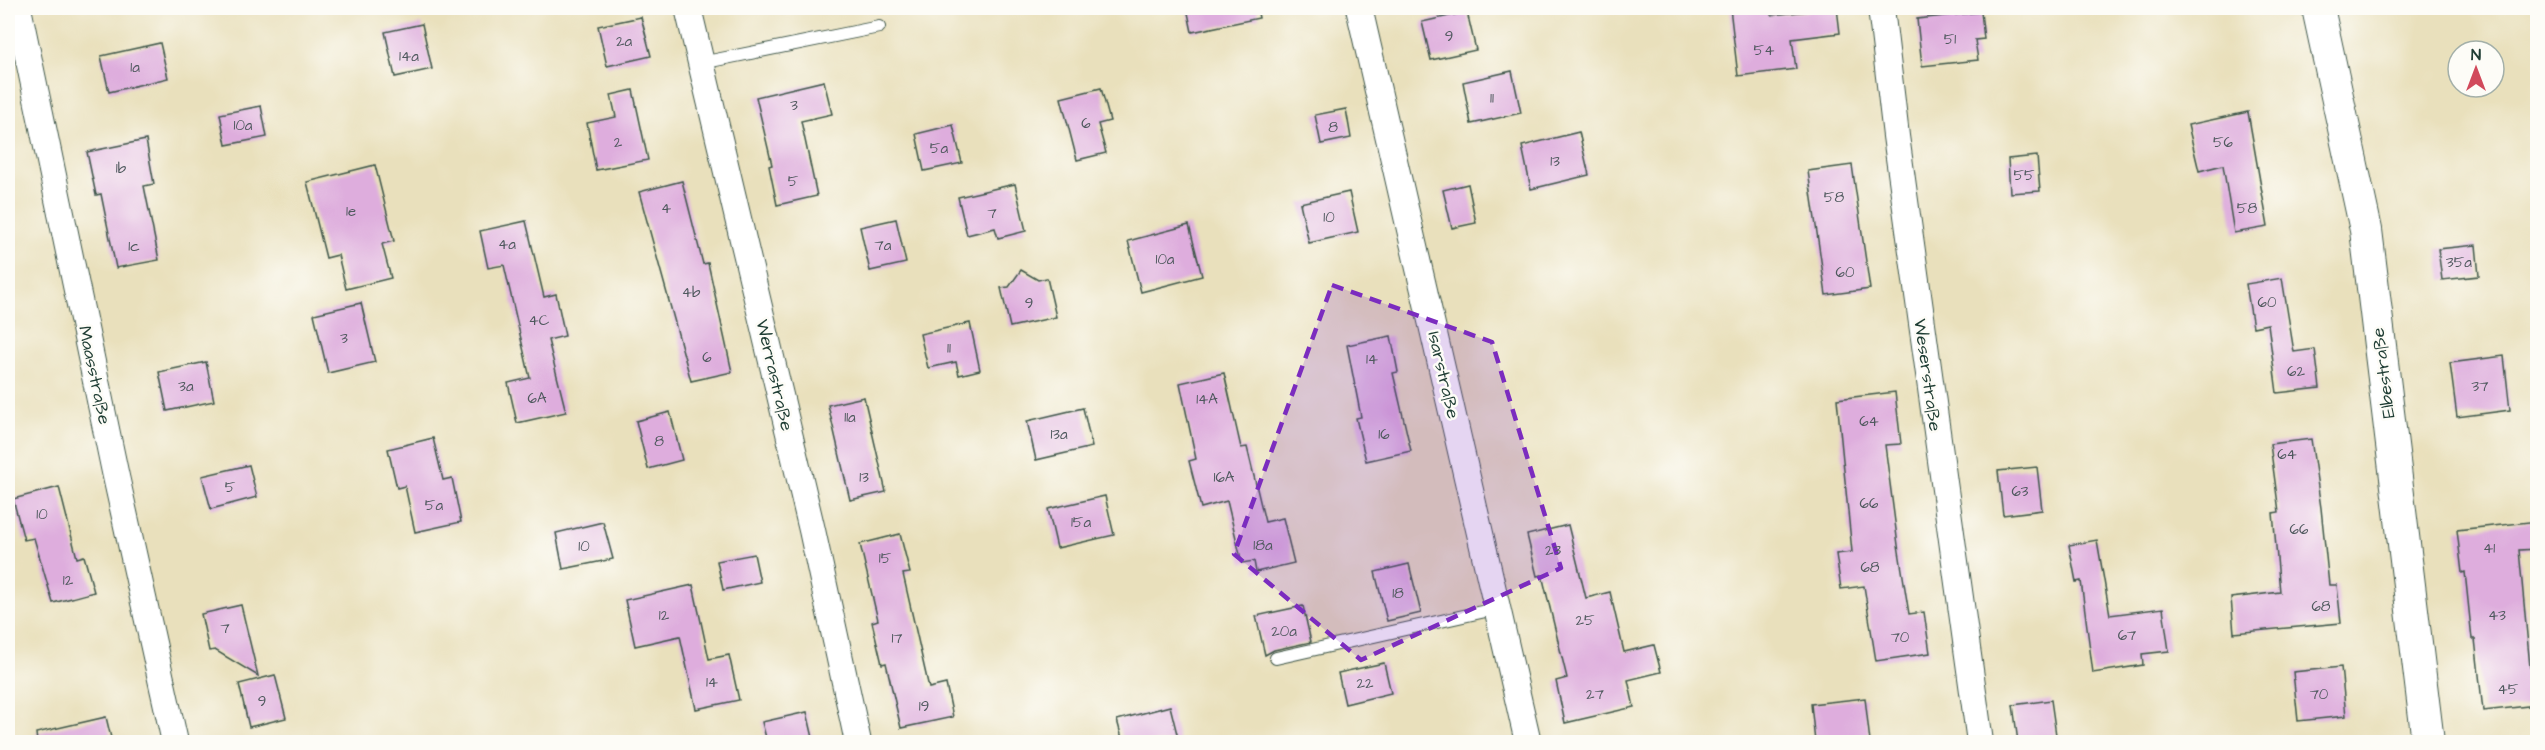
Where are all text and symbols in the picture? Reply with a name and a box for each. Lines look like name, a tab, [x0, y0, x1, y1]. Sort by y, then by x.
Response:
house number: 9	[1445, 26, 1453, 47]
house number: 51	[1944, 29, 1956, 50]
house number: 2a	[616, 31, 632, 52]
north arrow	[2446, 39, 2506, 99]
house number: 54	[1754, 40, 1774, 61]
text: N	[2471, 44, 2481, 66]
house number: 14a	[399, 46, 419, 67]
house number: 1a	[130, 57, 140, 78]
house number: 11	[1490, 88, 1494, 109]
house number: 3	[790, 95, 798, 116]
house number: 6	[1081, 113, 1091, 134]
house number: 10a	[233, 115, 253, 136]
house number: 8	[1328, 117, 1338, 138]
house number: 2	[614, 132, 623, 153]
house number: 56	[2213, 132, 2234, 153]
house number: 5a	[930, 138, 948, 159]
house number: 13	[1550, 151, 1560, 172]
house number: 1b	[116, 158, 127, 179]
house number: 55	[2013, 165, 2035, 186]
house number: 5	[788, 171, 799, 192]
house number: 58	[1824, 187, 1844, 208]
house number: 4	[661, 198, 671, 219]
house number: 58	[2237, 198, 2257, 219]
house number: 1e	[346, 201, 356, 222]
house number: 7	[987, 203, 997, 224]
house number: 10	[1323, 207, 1335, 228]
house number: 4a	[498, 234, 516, 255]
house number: 7a	[875, 235, 892, 256]
house number: 1c	[128, 236, 140, 257]
house number: 10a	[1155, 249, 1175, 270]
house number: 35a	[2446, 252, 2472, 273]
house number: 60	[1836, 262, 1855, 283]
house number: 4b	[682, 282, 701, 303]
house number: 60	[2258, 292, 2277, 313]
house number: 9	[1025, 293, 1033, 314]
house number: 4C	[529, 310, 550, 331]
street label: Werrastraße	[750, 317, 800, 434]
street label: Weserstraße	[1907, 317, 1948, 433]
street label: Maasstraße	[72, 324, 117, 427]
street label: Elbestraße	[2365, 326, 2401, 420]
house number: 3	[340, 328, 348, 349]
street label: Isarstraße	[1421, 329, 1466, 421]
house number: 11	[947, 338, 951, 359]
house number: 6	[702, 347, 712, 368]
house number: 14	[1366, 349, 1378, 370]
house number: 62	[2287, 361, 2305, 382]
house number: 3a	[178, 376, 194, 397]
house number: 37	[2472, 376, 2488, 397]
house number: 6A	[527, 388, 547, 409]
house number: 14A	[1196, 389, 1218, 410]
house number: 11a	[844, 407, 856, 428]
house number: 64	[1859, 411, 1879, 432]
house number: 13a	[1050, 424, 1068, 445]
house number: 16	[1378, 424, 1390, 445]
house number: 8	[654, 431, 664, 452]
house number: 64	[2277, 444, 2297, 465]
house number: 13	[859, 467, 869, 488]
house number: 16A	[1214, 467, 1235, 488]
house number: 5	[225, 477, 236, 498]
house number: 63	[2011, 481, 2029, 502]
house number: 66	[1860, 493, 1879, 514]
house number: 5a	[425, 495, 443, 516]
house number: 10	[36, 504, 48, 525]
house number: 15a	[1071, 512, 1091, 533]
house number: 66	[2290, 519, 2309, 540]
house number: 18a	[1253, 535, 1273, 556]
house number: 10	[578, 536, 590, 557]
house number: 41	[2483, 538, 2495, 559]
house number: 23	[1545, 540, 1561, 561]
house number: 15	[879, 548, 892, 569]
house number: 68	[1860, 557, 1880, 578]
house number: 12	[63, 570, 74, 591]
house number: 18	[1392, 583, 1404, 604]
house number: 68	[2311, 596, 2331, 617]
house number: 12	[659, 605, 670, 626]
house number: 43	[2488, 605, 2506, 626]
house number: 25	[1575, 610, 1595, 631]
house number: 7	[220, 618, 230, 639]
house number: 20a	[1271, 621, 1297, 642]
house number: 67	[2118, 625, 2136, 646]
house number: 70	[1891, 627, 1910, 648]
house number: 17	[891, 628, 903, 649]
house number: 14	[706, 672, 718, 693]
house number: 22	[1356, 673, 1374, 694]
house number: 45	[2498, 679, 2519, 700]
house number: 27	[1586, 684, 1604, 705]
house number: 70	[2310, 684, 2329, 705]
house number: 9	[258, 691, 266, 712]
house number: 19	[919, 696, 929, 717]

